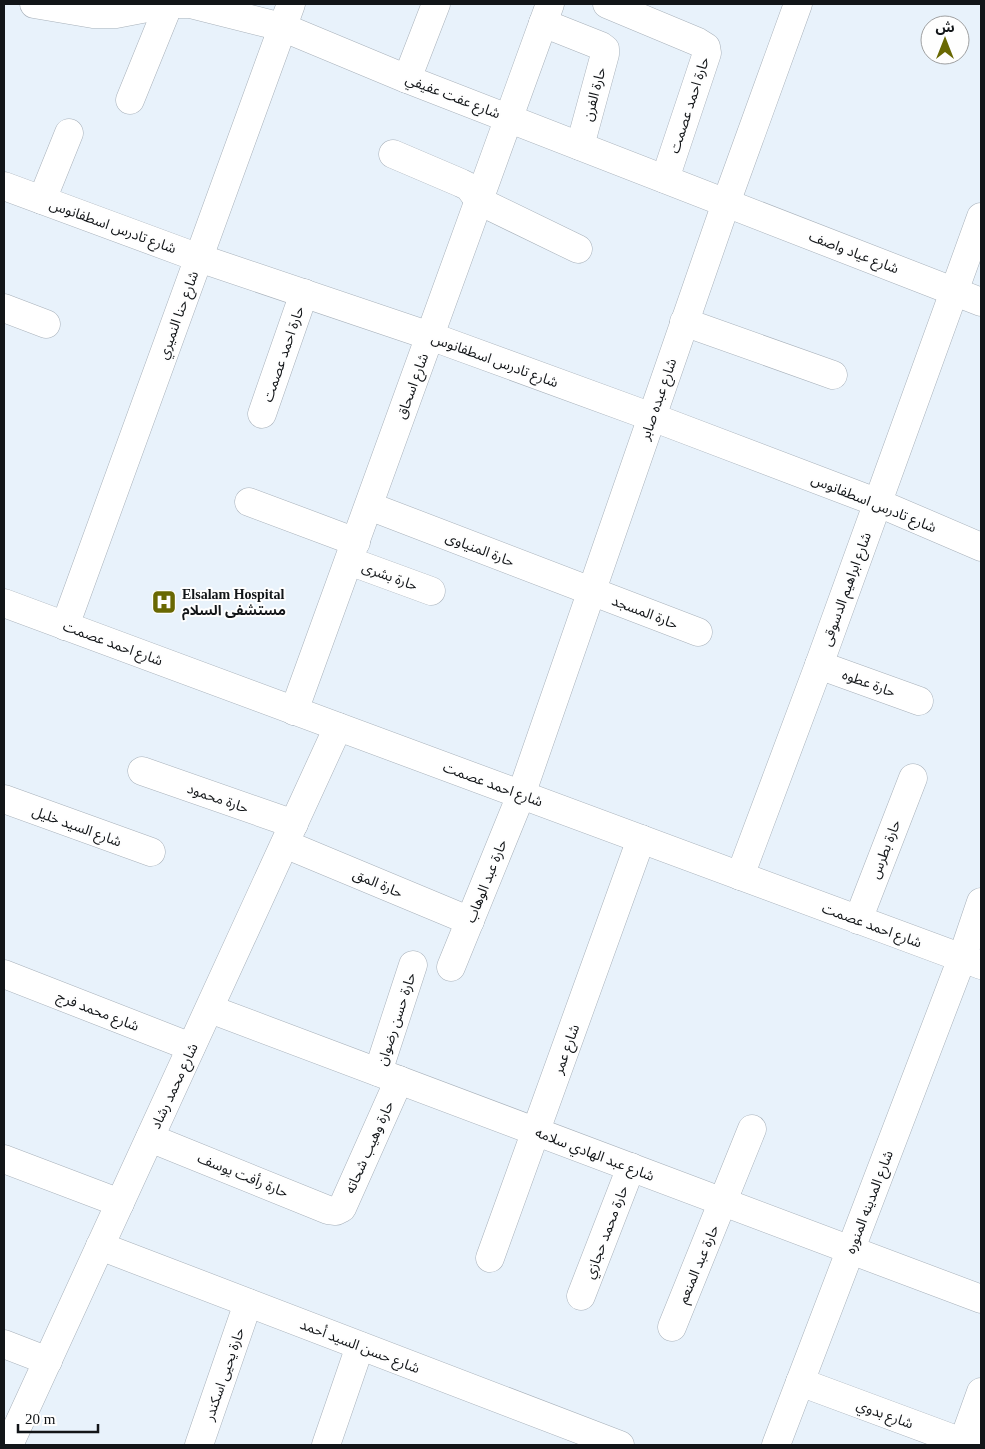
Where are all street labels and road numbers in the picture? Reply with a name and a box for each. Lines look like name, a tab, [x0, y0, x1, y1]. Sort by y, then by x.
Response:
street label: حارة احمد عصمت	[667, 55, 713, 156]
street label: حارة الفرن	[580, 66, 610, 123]
street label: شارع عفت عفيفي	[402, 72, 502, 124]
street label: شارع تادرس اسطفانوس	[47, 197, 178, 259]
street label: شارع عياد واصف	[806, 228, 901, 279]
street label: شارع حنا النميري	[156, 269, 204, 362]
street label: حارة احمد عصمت	[260, 304, 308, 404]
street label: شارع تادرس اسطفانوس	[429, 331, 560, 393]
street label: شارع اسحاق	[394, 351, 434, 422]
street label: شارع عبده صابر	[637, 356, 682, 444]
street label: شارع تادرس اسطفانوس	[808, 472, 938, 538]
street label: حارة المنياوى	[443, 530, 516, 570]
street label: شارع ابراهيم الدسوقى	[819, 530, 877, 649]
street label: حارة بشرى	[360, 560, 420, 594]
street label: حارة المسجد	[609, 593, 680, 633]
street label: شارع احمد عصمت	[60, 618, 165, 671]
street label: حارة عطوه	[840, 667, 897, 701]
street label: شارع احمد عصمت	[440, 759, 545, 812]
street label: حارة محمود	[185, 781, 250, 817]
street label: شارع السيد خليل	[29, 803, 123, 852]
street label: حارة بطرس	[867, 818, 904, 881]
street label: حارة عبد الوهاب	[463, 837, 511, 925]
street label: حارة المق	[350, 866, 405, 902]
street label: شارع احمد عصمت	[819, 900, 924, 953]
street label: حارة حسن رضوان	[374, 971, 420, 1068]
street label: شارع محمد فرج	[54, 989, 141, 1037]
street label: شارع عمر	[550, 1022, 585, 1078]
street label: شارع محمد رشاد	[148, 1041, 204, 1133]
street label: حارة وهيب شحاته	[342, 1099, 397, 1196]
street label: شارع عبد الهادي سلامه	[532, 1125, 656, 1187]
street label: شارع المدينه المنوره	[843, 1148, 899, 1257]
street label: حارة رأفت يوسف	[195, 1149, 291, 1201]
street label: حارة محمد حجازي	[582, 1184, 634, 1282]
street label: حارة عبد المنعم	[675, 1223, 725, 1307]
street label: شارع حسن السيد أحمد	[297, 1315, 422, 1379]
street label: حارة يحيى اسكندر	[201, 1326, 248, 1424]
street label: شارع بدوي	[853, 1397, 915, 1435]

